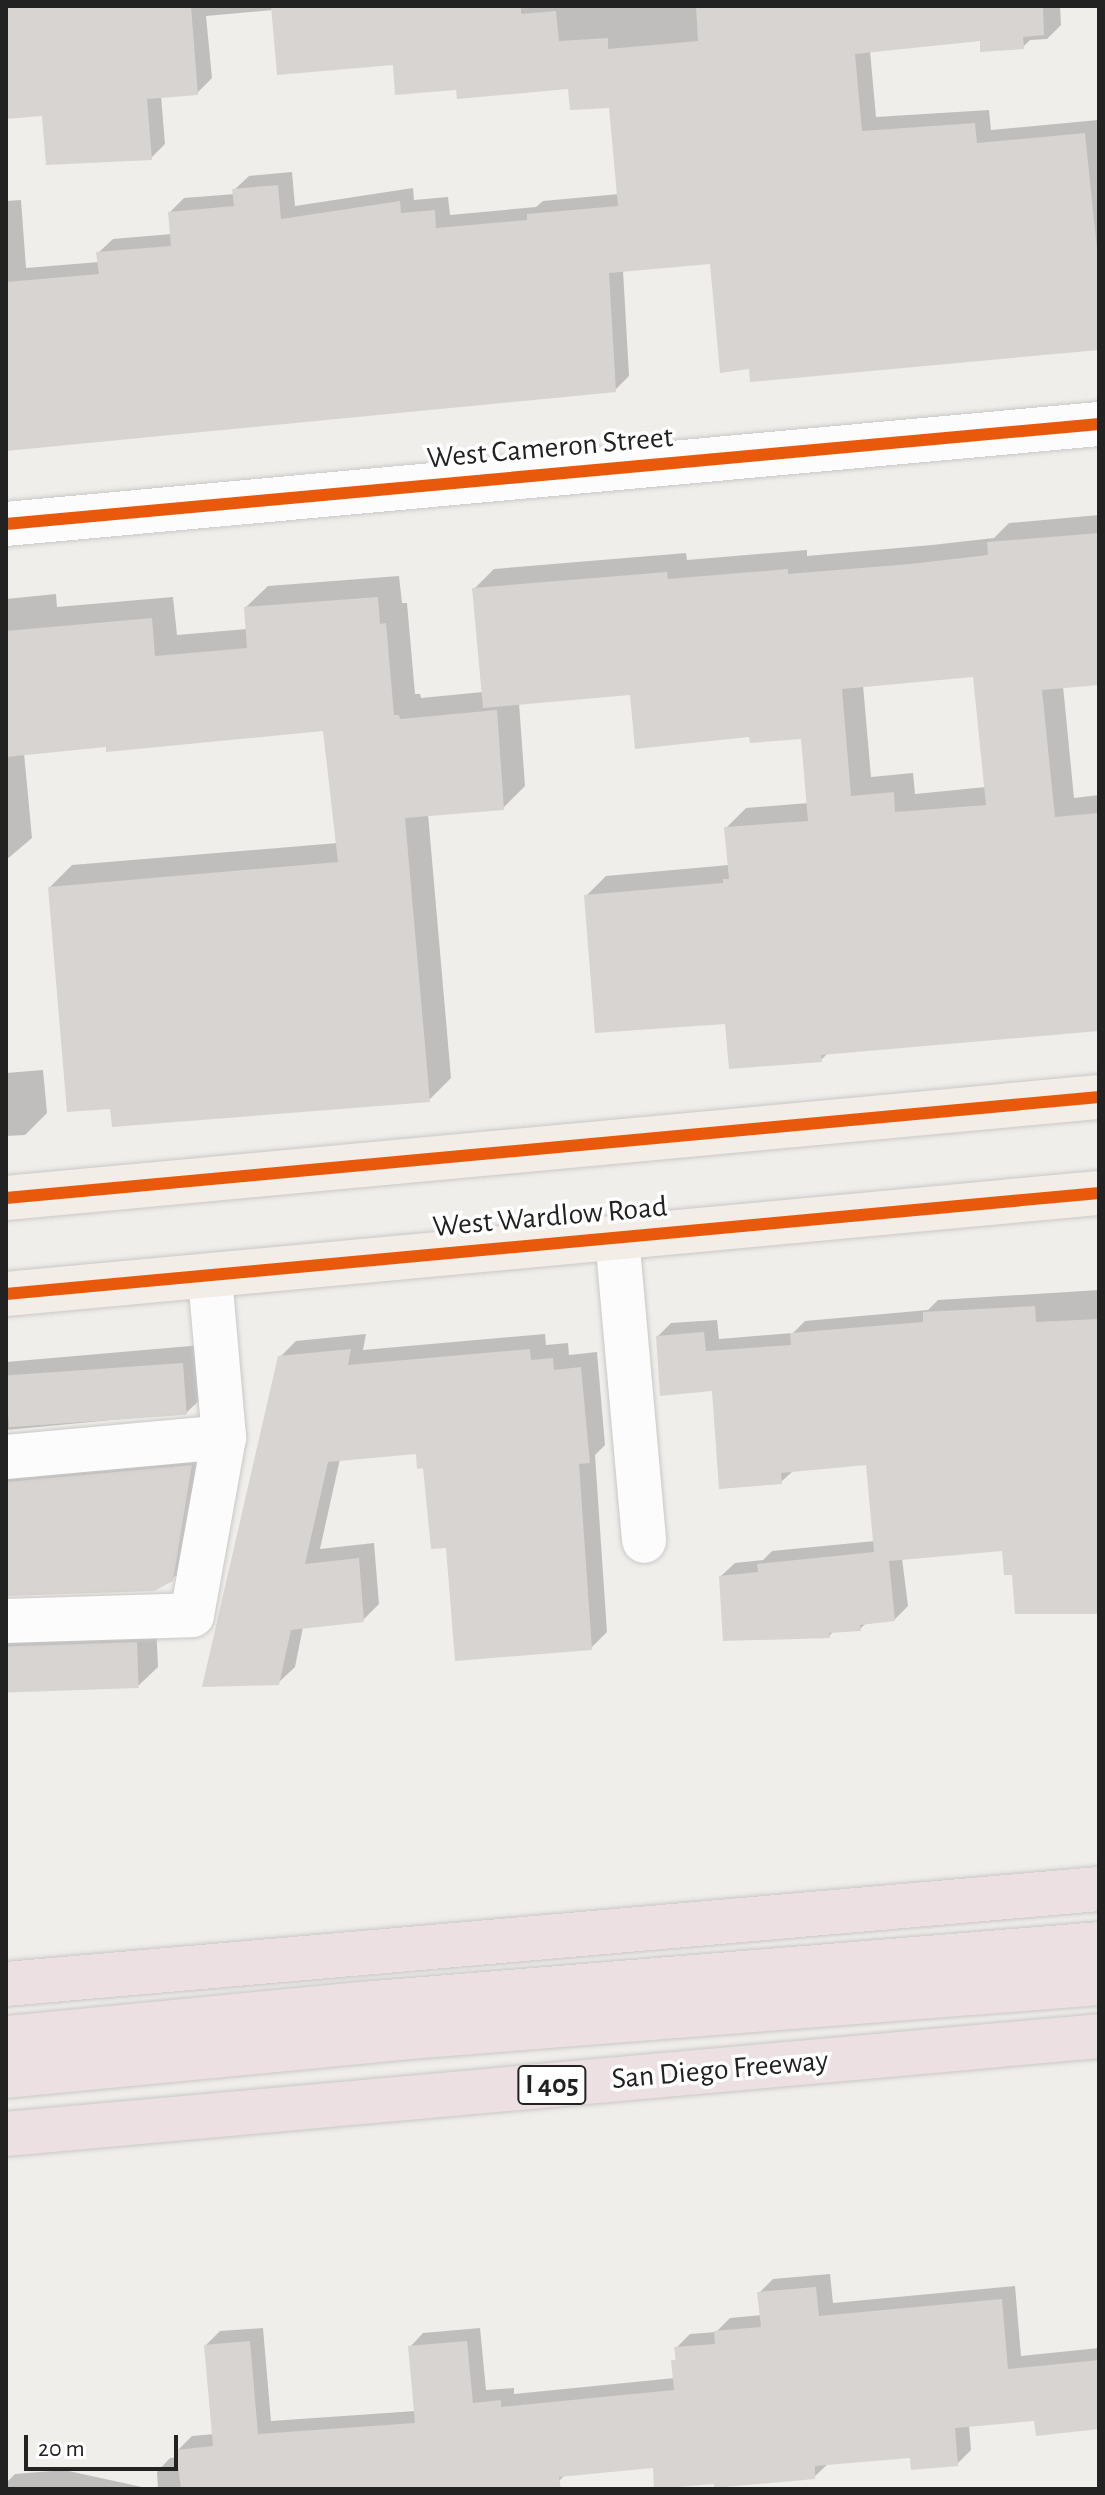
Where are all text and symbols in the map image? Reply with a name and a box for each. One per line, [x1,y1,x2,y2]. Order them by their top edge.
street label: West Cameron Street [425,419,675,477]
street label: West Wardlow Road [431,1189,669,1245]
street label: San Diego Freeway [610,2043,830,2097]
road number: I 405 [516,2061,588,2109]
scale bar [28,2419,182,2469]
text: 20 m [38,2437,85,2461]

